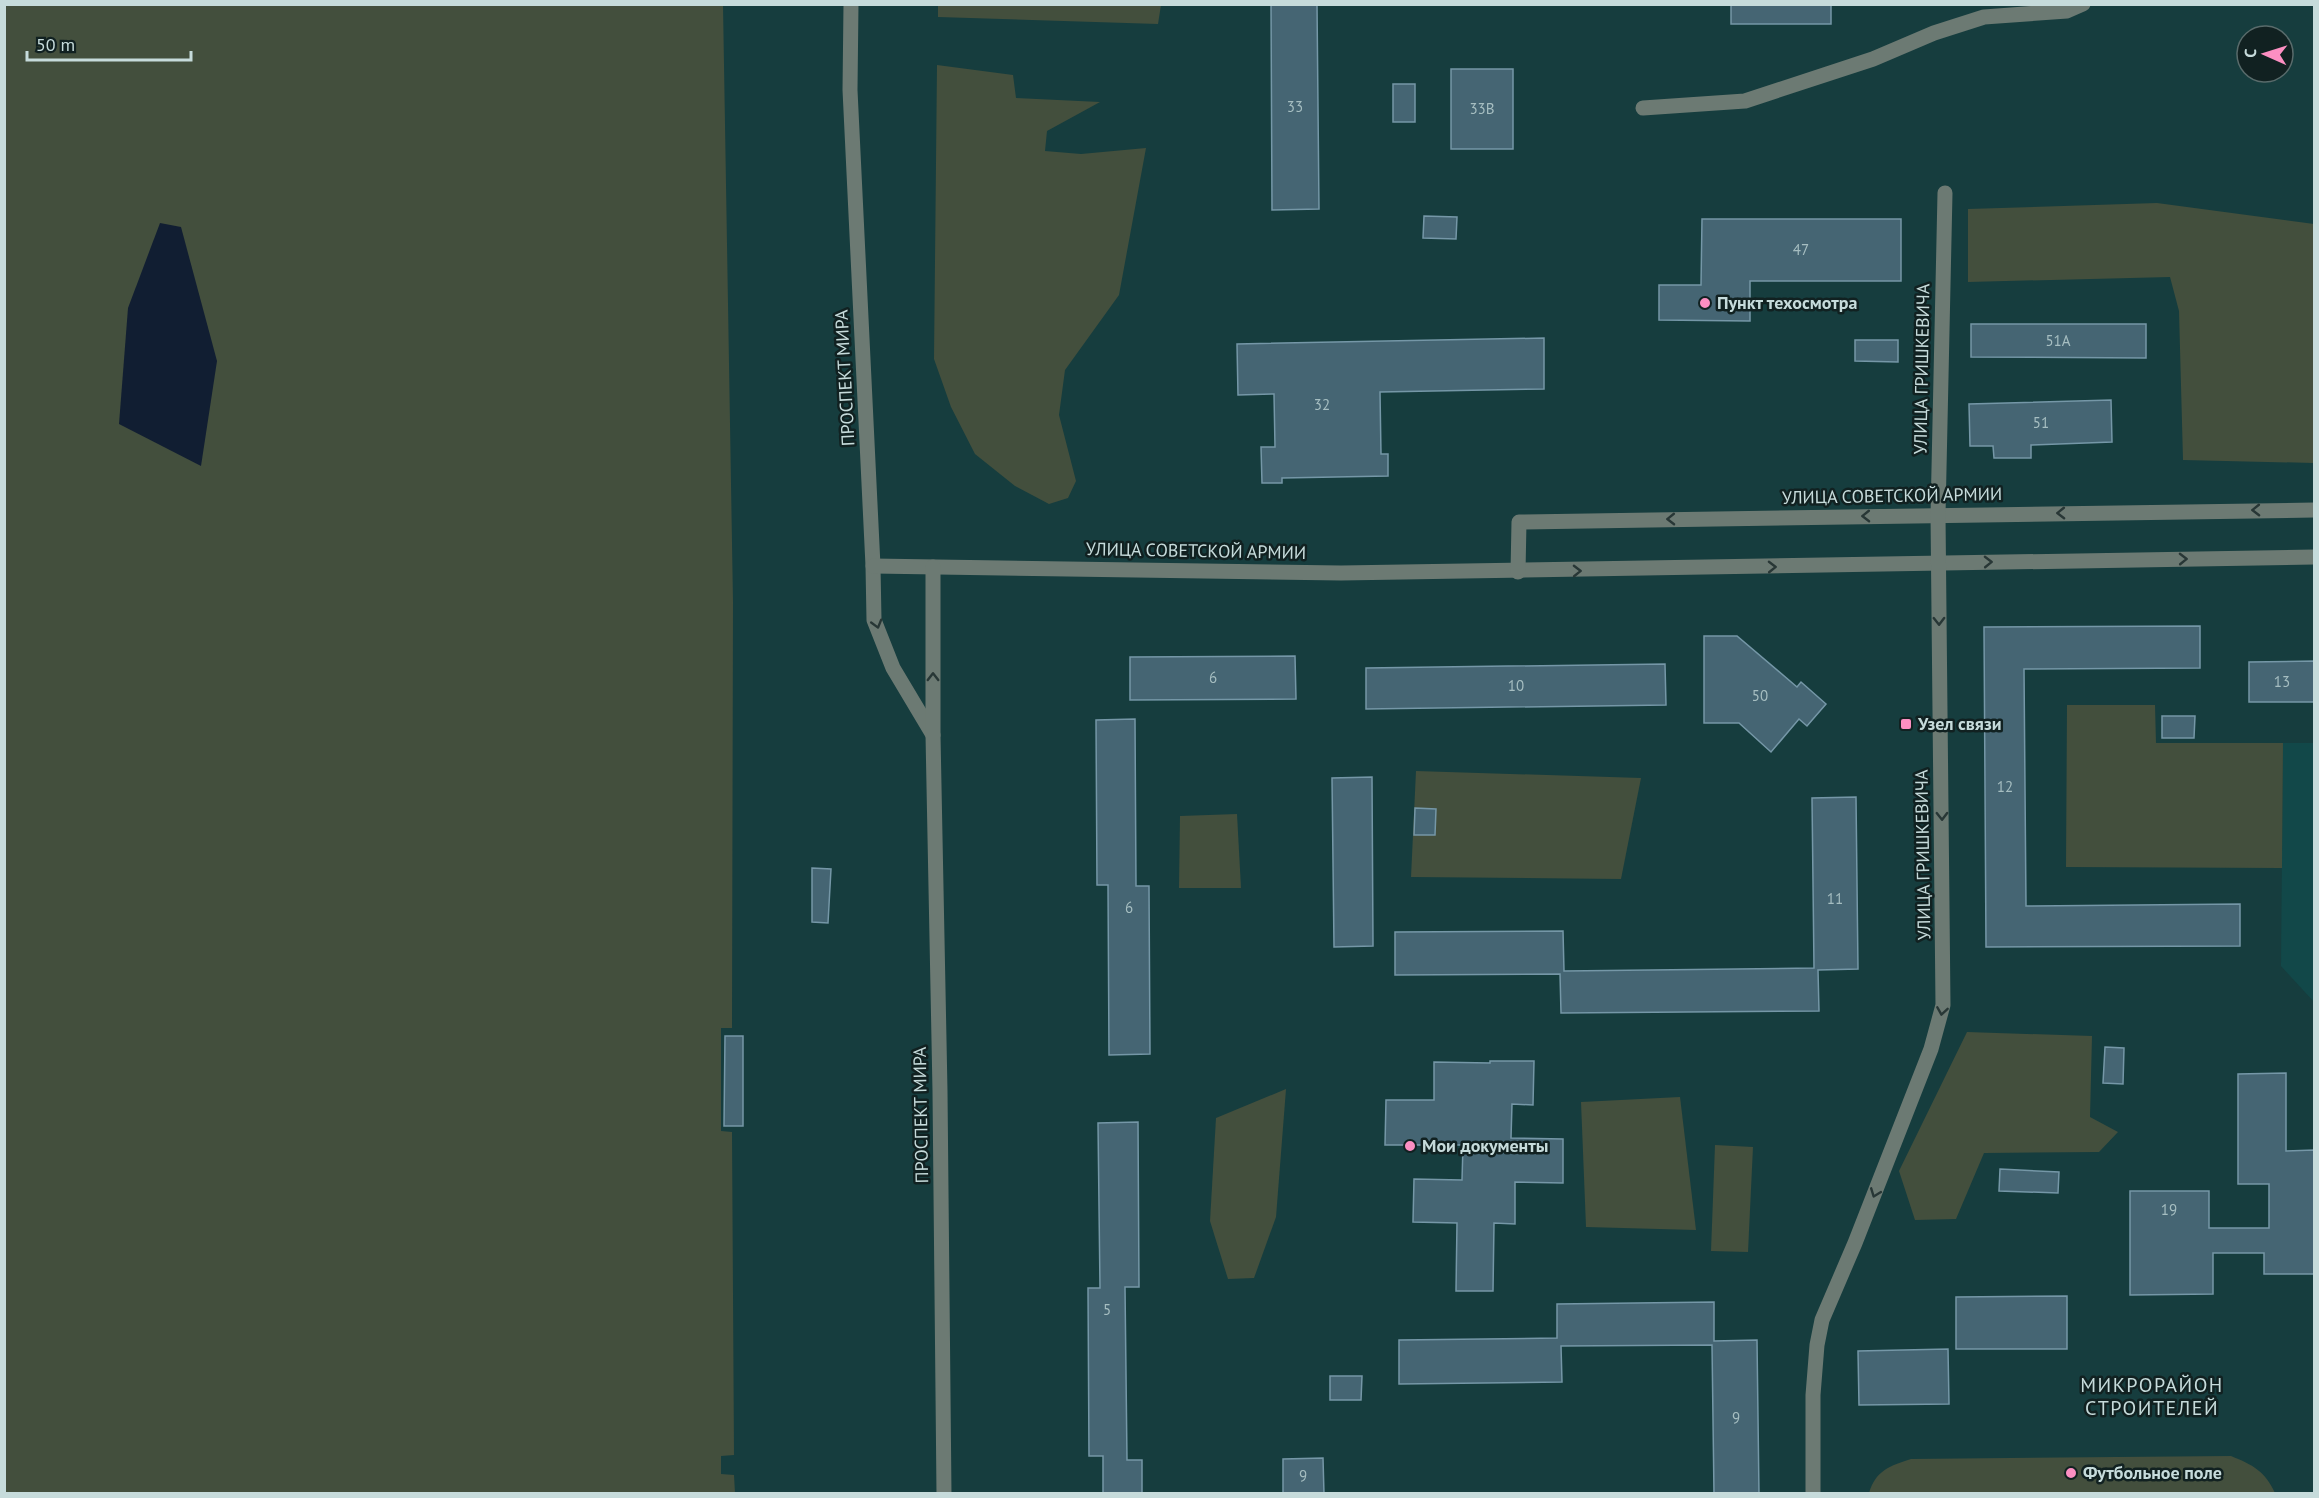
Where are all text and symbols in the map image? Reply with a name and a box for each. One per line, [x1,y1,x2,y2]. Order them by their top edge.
scale bar [27,24,190,62]
north arrow [2235,24,2295,84]
text: 50 m [36,33,75,56]
text: С [2240,48,2260,58]
house number: 33 [1287,97,1303,116]
house number: 33В [1469,99,1495,118]
house number: 47 [1793,240,1809,259]
street label: УЛИЦА ГРИШКЕВИЧА [1909,283,1934,455]
place label: Пункт техосмотра [1717,291,1858,314]
marker: Пункт техосмотра [1698,296,1712,310]
street label: ПРОСПЕКТ МИРА [829,309,860,447]
house number: 51А [2045,331,2071,350]
house number: 32 [1314,395,1330,414]
house number: 51 [2033,413,2049,432]
street label: УЛИЦА СОВЕТСКОЙ АРМИИ [1782,482,2002,509]
one-way arrow [2252,504,2261,517]
one-way arrow [2057,507,2066,519]
one-way arrow [1862,510,1871,522]
one-way arrow [1667,513,1676,526]
street label: УЛИЦА СОВЕТСКОЙ АРМИИ [1086,537,1306,564]
one-way arrow [2178,553,2187,565]
one-way arrow [1983,555,1992,568]
one-way arrow [1767,560,1776,573]
one-way arrow [1572,565,1581,577]
one-way arrow [1933,616,1946,625]
one-way arrow [870,618,882,629]
house number: 6 [1209,668,1217,687]
one-way arrow [927,672,939,681]
house number: 13 [2274,672,2290,691]
house number: 10 [1508,676,1524,695]
house number: 50 [1752,686,1768,705]
place label: Узел связи [1917,712,2002,735]
marker: Узел связи [1899,717,1913,731]
street label: УЛИЦА ГРИШКЕВИЧА [1910,769,1935,941]
house number: 12 [1997,777,2013,796]
one-way arrow [1936,811,1949,820]
house number: 11 [1827,889,1843,908]
house number: 6 [1125,898,1133,917]
one-way arrow [1936,1006,1948,1015]
street label: ПРОСПЕКТ МИРА [908,1046,933,1183]
place label: Мои документы [1422,1134,1548,1157]
marker: Мои документы [1403,1139,1417,1153]
one-way arrow [1869,1188,1882,1198]
house number: 19 [2161,1200,2177,1219]
house number: 5 [1103,1300,1111,1319]
district label: МИКРОРАЙОН СТРОИТЕЛЕЙ [2080,1372,2224,1421]
house number: 9 [1732,1408,1740,1427]
place label: Футбольное поле [2083,1461,2222,1484]
house number: 9 [1299,1466,1307,1485]
marker: Футбольное поле [2064,1466,2078,1480]

